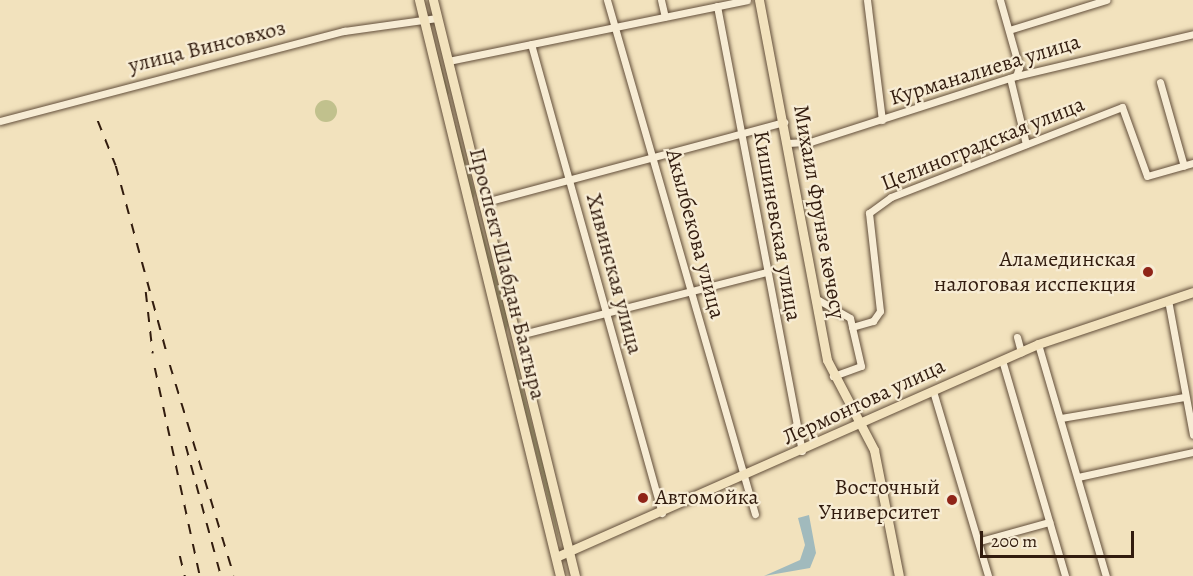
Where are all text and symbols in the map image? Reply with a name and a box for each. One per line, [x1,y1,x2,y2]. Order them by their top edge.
street label: улица Винсовхоз [126,15,288,79]
street label: Курманалиева улица [887,28,1083,112]
street label: Целиноградская улица [877,91,1089,197]
street label: Михаил Фрунзе көчөсү [787,103,851,321]
street label: Кишиневская улица [747,129,807,323]
street label: Проспект Шабдан Баатыра [463,146,551,402]
street label: Акылбекова улица [660,146,730,322]
street label: Хивинская улица [580,191,648,357]
place label: Аламединская налоговая исспекция [934,246,1136,298]
marker: Аламединская налоговая исспекция [1141,265,1155,279]
street label: Лермонтова улица [779,353,949,451]
place label: Восточный Университет [818,474,940,526]
place label: Автомойка [655,485,759,511]
marker: Автомойка [636,491,650,505]
marker: Восточный Университет [945,493,959,507]
scale bar [983,519,1138,557]
text: 200 m [991,529,1037,553]

